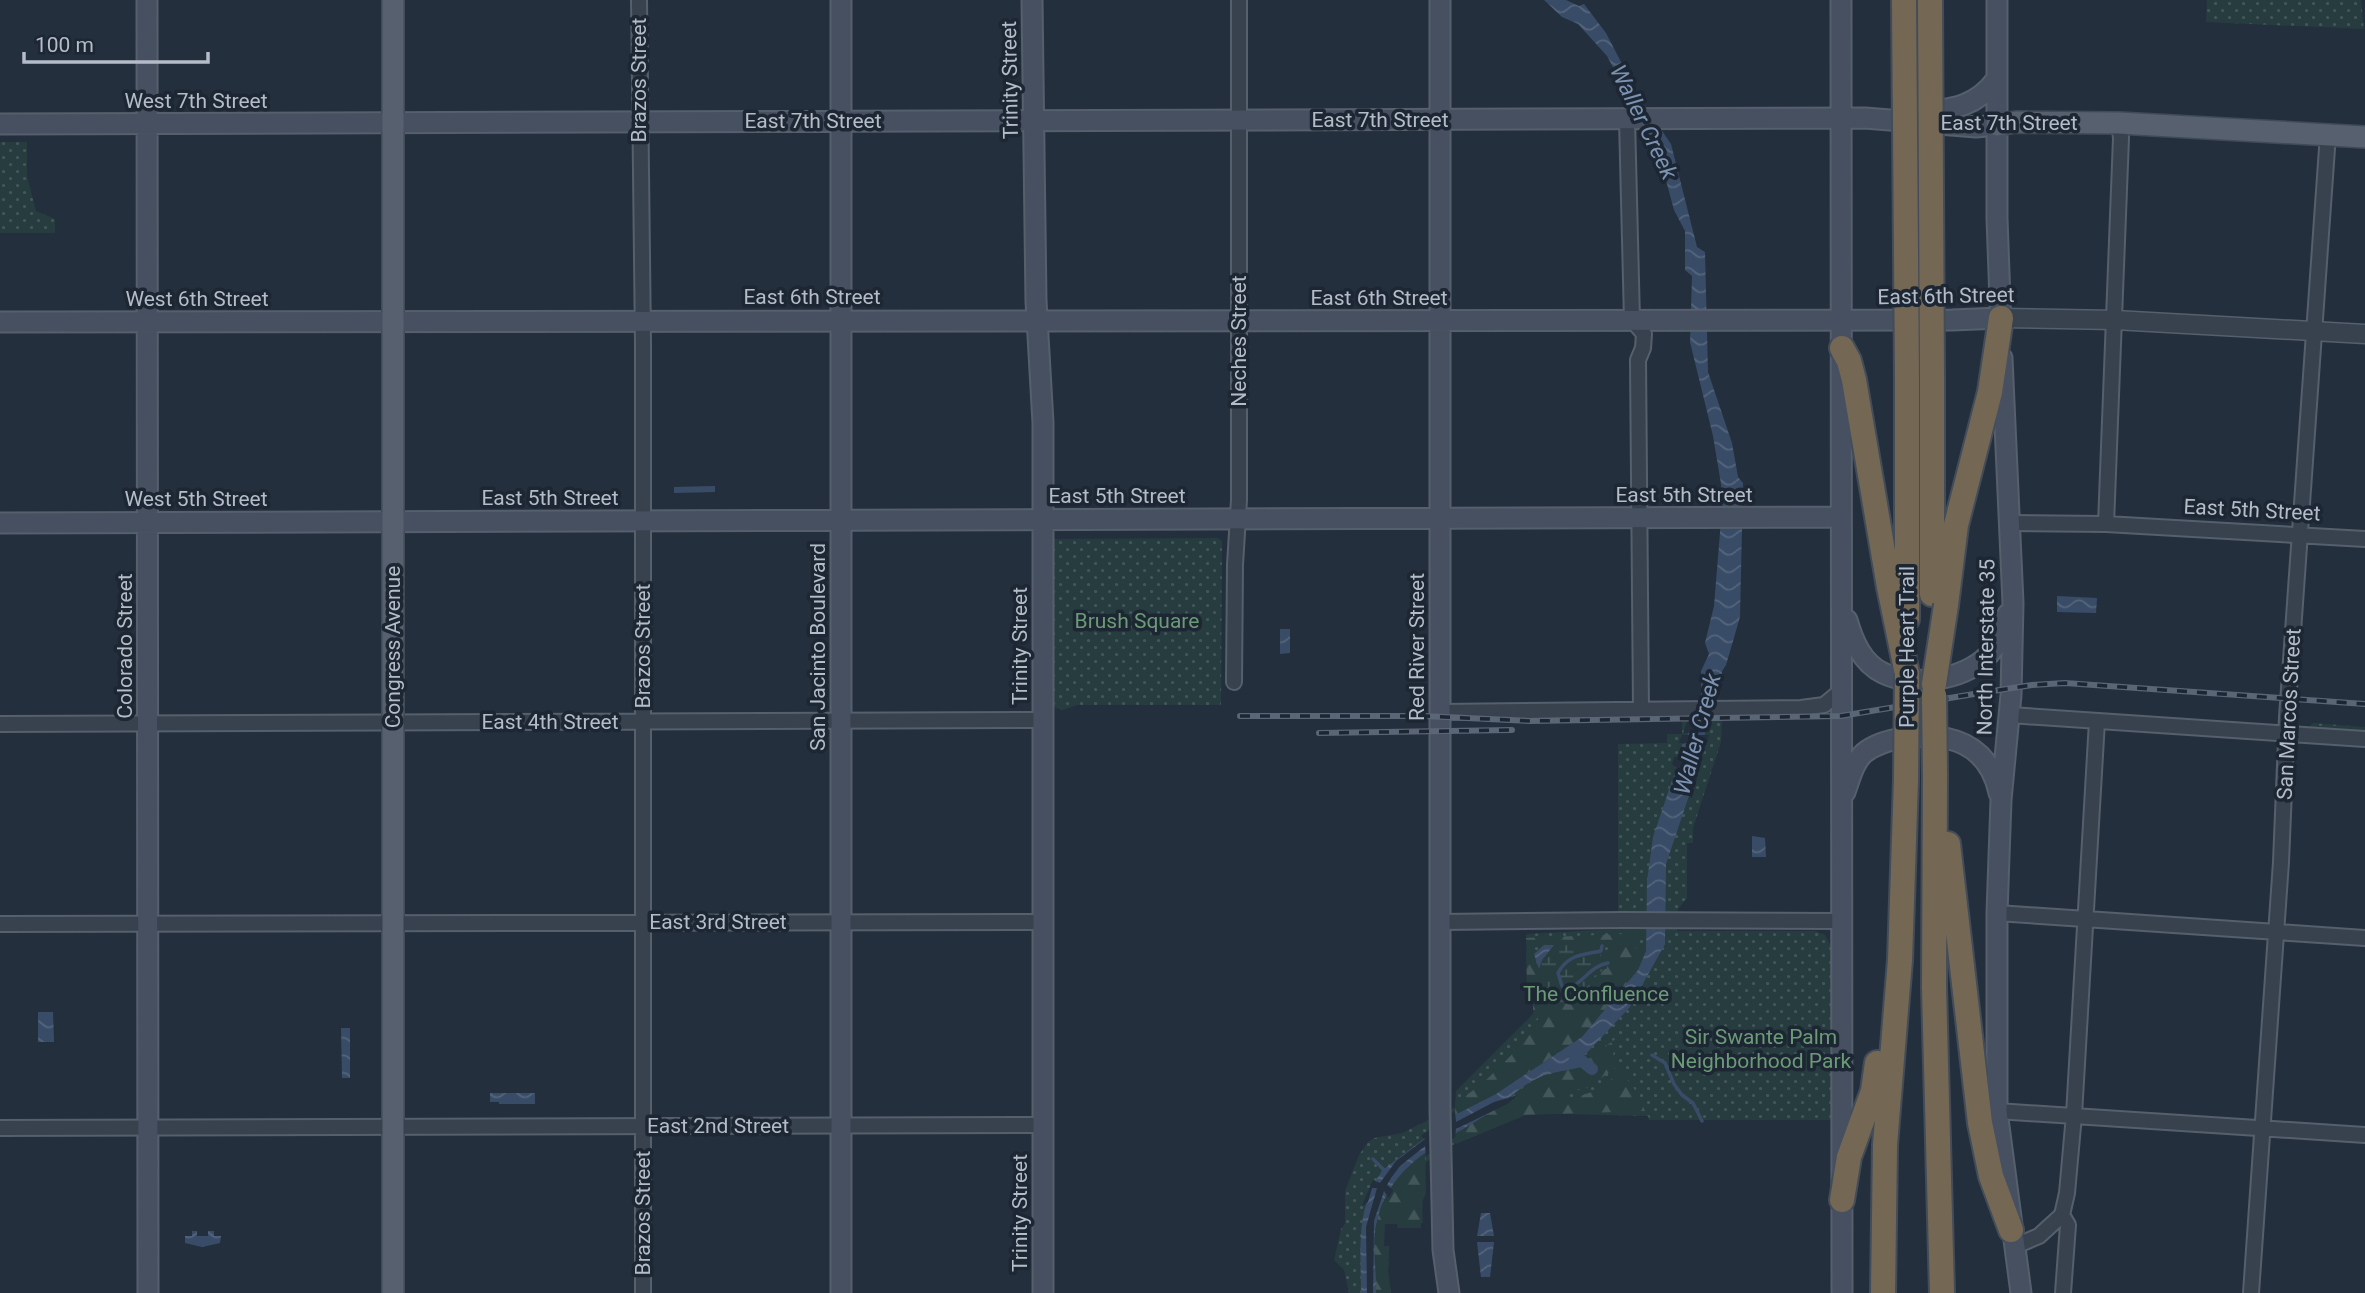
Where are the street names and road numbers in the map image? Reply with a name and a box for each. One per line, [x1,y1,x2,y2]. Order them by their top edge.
street label: Brazos Street [627,17,651,142]
street label: Trinity Street [997,21,1023,139]
street label: West 7th Street [124,89,268,113]
street label: East 7th Street [1311,108,1449,132]
street label: East 7th Street [744,109,882,133]
street label: East 7th Street [1940,111,2078,135]
street label: Neches Street [1227,275,1251,407]
street label: East 6th Street [1877,283,2015,309]
street label: East 6th Street [743,285,881,309]
street label: East 6th Street [1310,286,1448,310]
street label: West 6th Street [125,287,269,311]
street label: East 5th Street [1615,483,1753,507]
street label: East 5th Street [1048,484,1186,508]
street label: East 5th Street [481,486,619,510]
street label: West 5th Street [124,487,268,511]
street label: East 5th Street [2183,494,2321,526]
street label: San Jacinto Boulevard [806,543,830,751]
street label: North Interstate 35 [1972,558,2000,736]
street label: Congress Avenue [381,566,405,728]
street label: Purple Heart Trail [1895,566,1919,728]
street label: Colorado Street [113,573,137,719]
street label: Red River Street [1405,573,1429,721]
street label: Brazos Street [631,583,655,708]
street label: Trinity Street [1008,587,1032,705]
street label: San Marcos Street [2273,627,2305,800]
street label: East 4th Street [481,710,619,734]
street label: East 3rd Street [649,910,787,934]
street label: East 2nd Street [647,1114,789,1138]
street label: Brazos Street [631,1150,655,1275]
street label: Trinity Street [1008,1154,1032,1272]

